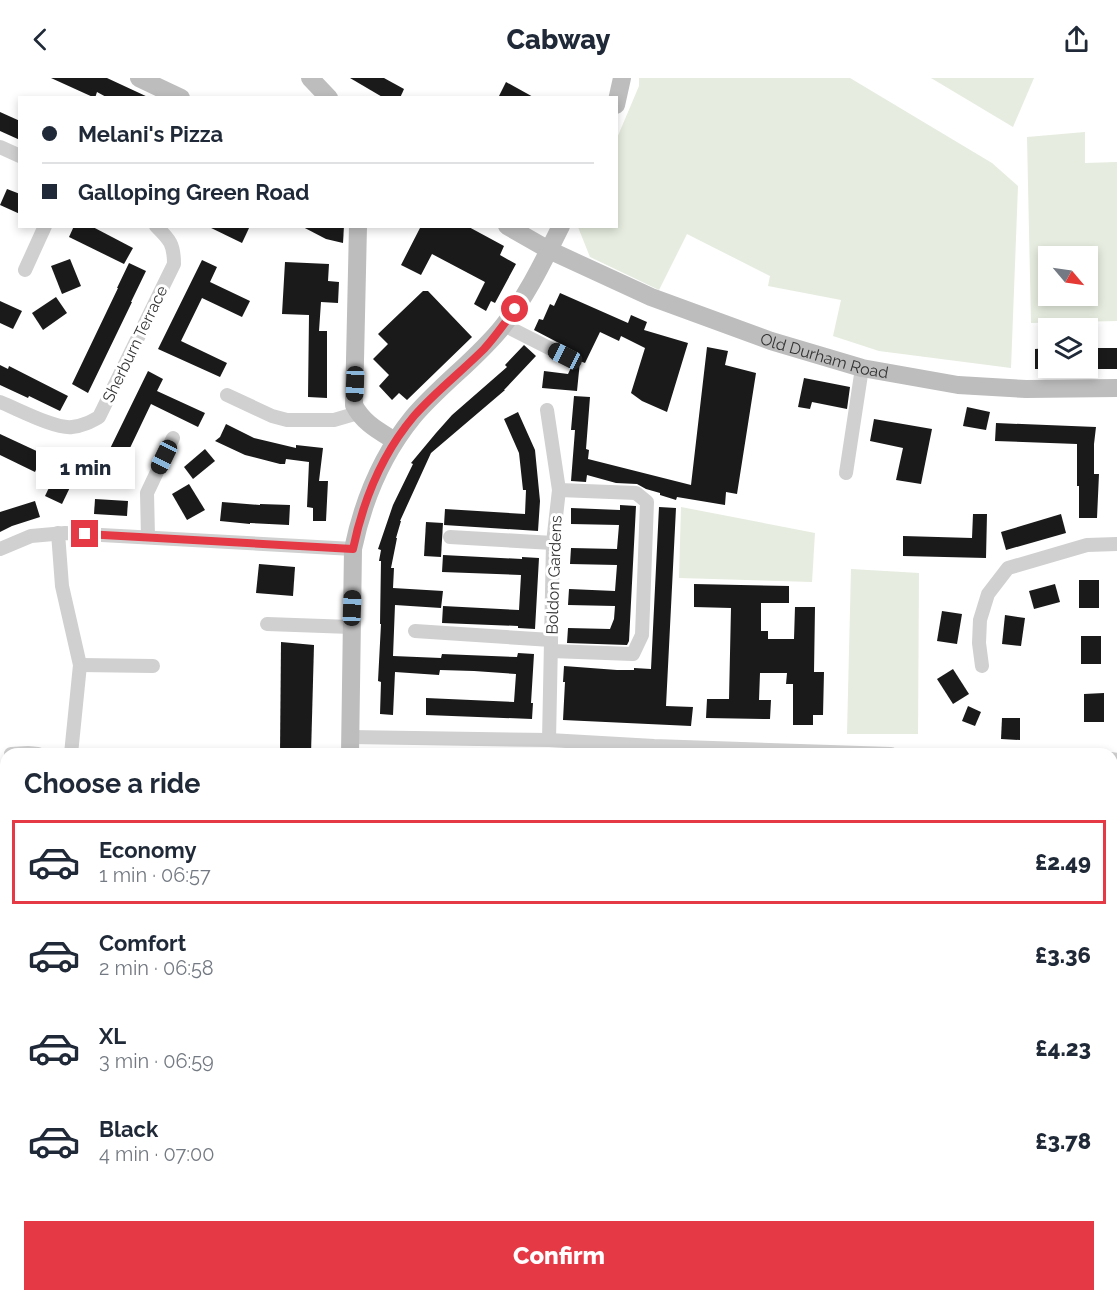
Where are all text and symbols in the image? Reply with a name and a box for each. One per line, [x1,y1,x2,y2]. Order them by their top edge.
icon: back [24,23,57,56]
icon: share [1060,23,1093,56]
text: Cabway [507,24,610,55]
text: Melani's Pizza [78,121,223,147]
text: Galloping Green Road [78,179,310,205]
north arrow [1038,246,1098,306]
map controls [1038,246,1098,378]
street label: Sherburn Terrace [99,283,171,405]
route start [501,295,528,322]
button: layers [1038,318,1098,378]
street label: Old Durham Road [758,328,890,382]
car [545,340,585,372]
car [345,366,365,402]
car [148,437,180,477]
callout: 1 min [36,447,134,489]
text: 1 min [60,456,111,480]
street label: Boldon Gardens [542,515,566,635]
route end [71,520,98,547]
car [342,590,362,626]
text: Choose a ride [24,768,200,799]
icon: car [27,835,81,889]
text: Economy [99,837,197,863]
text: £2.49 [1035,849,1091,875]
text: 1 min · 06:57 [99,863,211,887]
icon: car [27,928,81,982]
text: Comfort [99,930,186,956]
text: £3.36 [1035,942,1091,968]
text: 2 min · 06:58 [99,956,214,980]
icon: car [27,1021,81,1075]
text: XL [99,1023,126,1049]
text: £4.23 [1035,1035,1091,1061]
text: 3 min · 06:59 [99,1049,214,1073]
icon: car [27,1114,81,1168]
text: Black [99,1116,158,1142]
text: £3.78 [1035,1128,1091,1154]
text: 4 min · 07:00 [99,1142,214,1166]
button: Confirm [24,1221,1094,1290]

